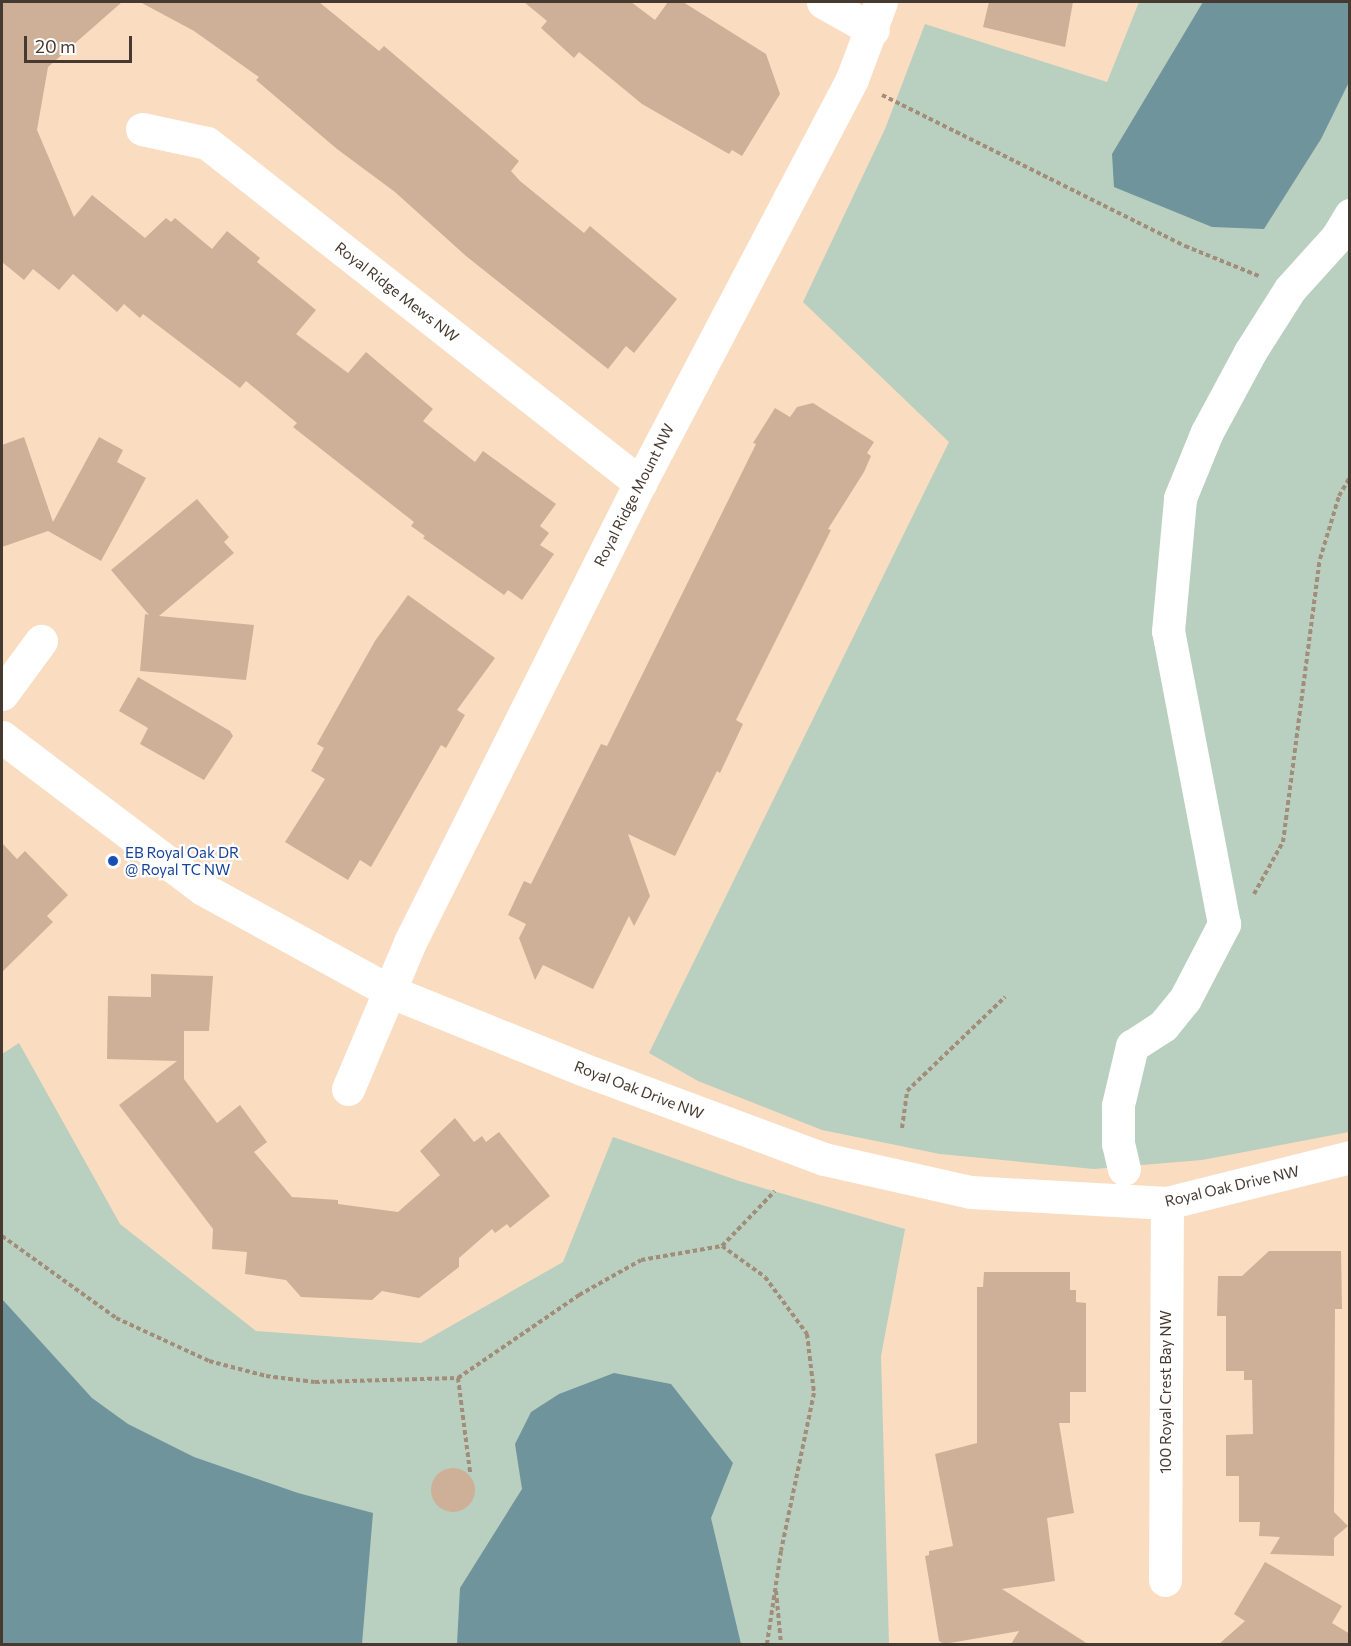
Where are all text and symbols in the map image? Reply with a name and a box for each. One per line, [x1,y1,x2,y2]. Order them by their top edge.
scale bar [27,24,135,62]
text: 20 m [35,35,76,57]
street label: Royal Ridge Mews NW [332,238,462,346]
street label: Royal Ridge Mount NW [590,421,678,569]
place label: EB Royal Oak DR @ Royal TC NW [125,843,239,878]
marker: EB Royal Oak DR @ Royal TC NW [106,854,120,868]
street label: Royal Oak Drive NW [572,1057,706,1123]
street label: Royal Oak Drive NW [1163,1162,1301,1210]
street label: 100 Royal Crest Bay NW [1157,1310,1175,1474]

